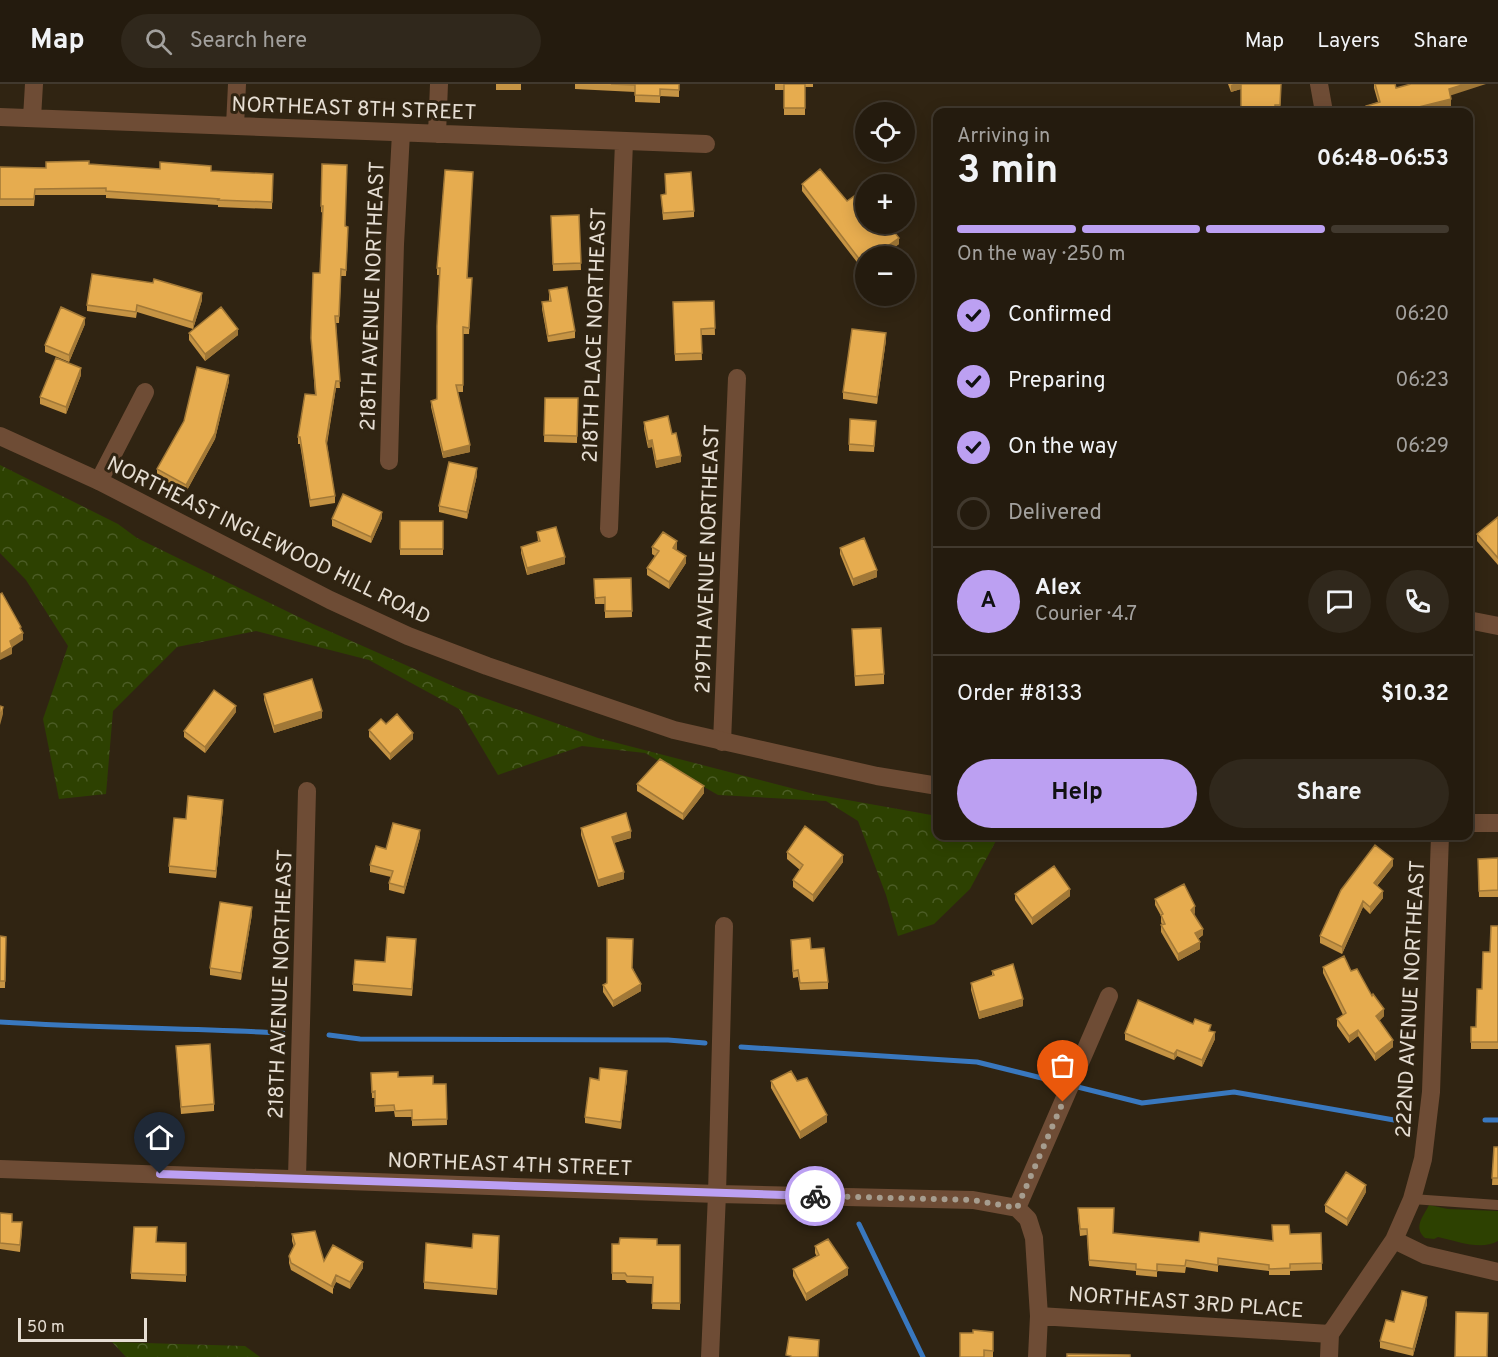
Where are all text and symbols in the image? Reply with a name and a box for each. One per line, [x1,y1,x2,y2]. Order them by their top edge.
search box [121,14,541,68]
text: Map [30,23,85,59]
icon: search [142,25,175,58]
text: Search here [190,28,307,55]
text: Map [1245,28,1284,55]
text: Layers [1317,28,1380,55]
text: Share [1413,28,1468,55]
street label: NORTHEAST 8TH STREET [231,92,477,127]
map controls [855,102,915,306]
button: locate [855,102,915,162]
text: Arriving in [957,124,1050,150]
text: 06:48–06:53 [1317,146,1449,173]
text: 3 min [957,148,1058,197]
street label: 218TH AVENUE NORTHEAST [355,161,392,431]
button: + [855,174,915,234]
street label: 218TH PLACE NORTHEAST [578,207,613,463]
text: On the way · 250 m [957,242,1125,268]
button: − [855,246,915,306]
icon: check [957,299,990,332]
text: Confirmed [1008,302,1112,329]
text: 06:20 [1395,302,1449,328]
icon: check [957,365,990,398]
text: Preparing [1008,368,1106,395]
text: 06:23 [1395,368,1449,394]
street label: 219TH AVENUE NORTHEAST [690,424,727,694]
icon: check [957,431,990,464]
text: On the way [1008,434,1118,461]
text: 06:29 [1396,434,1449,460]
street label: NORTHEAST INGLEWOOD HILL ROAD [102,451,435,632]
text: Delivered [1008,500,1102,527]
button: chat [1308,570,1371,633]
button: phone [1386,570,1449,633]
text: Alex [1035,575,1082,602]
text: A [981,588,996,615]
text: Courier · 4.7 [1035,602,1137,628]
text: Order #8133 [957,681,1082,708]
text: $10.32 [1381,681,1449,708]
button: Help [957,759,1197,828]
button: Share [1209,759,1449,828]
street label: 218TH AVENUE NORTHEAST [263,849,300,1119]
street label: 222ND AVENUE NORTHEAST [1391,860,1432,1139]
pin [1037,1040,1088,1102]
icon: bag [1046,1049,1079,1082]
pin [134,1112,185,1174]
icon: home [143,1121,176,1154]
street label: NORTHEAST 4TH STREET [387,1148,633,1183]
courier [785,1166,845,1226]
icon: bike [799,1180,832,1213]
street label: NORTHEAST 3RD PLACE [1067,1282,1304,1325]
scale bar [18,1315,147,1342]
text: 50 m [27,1318,65,1338]

